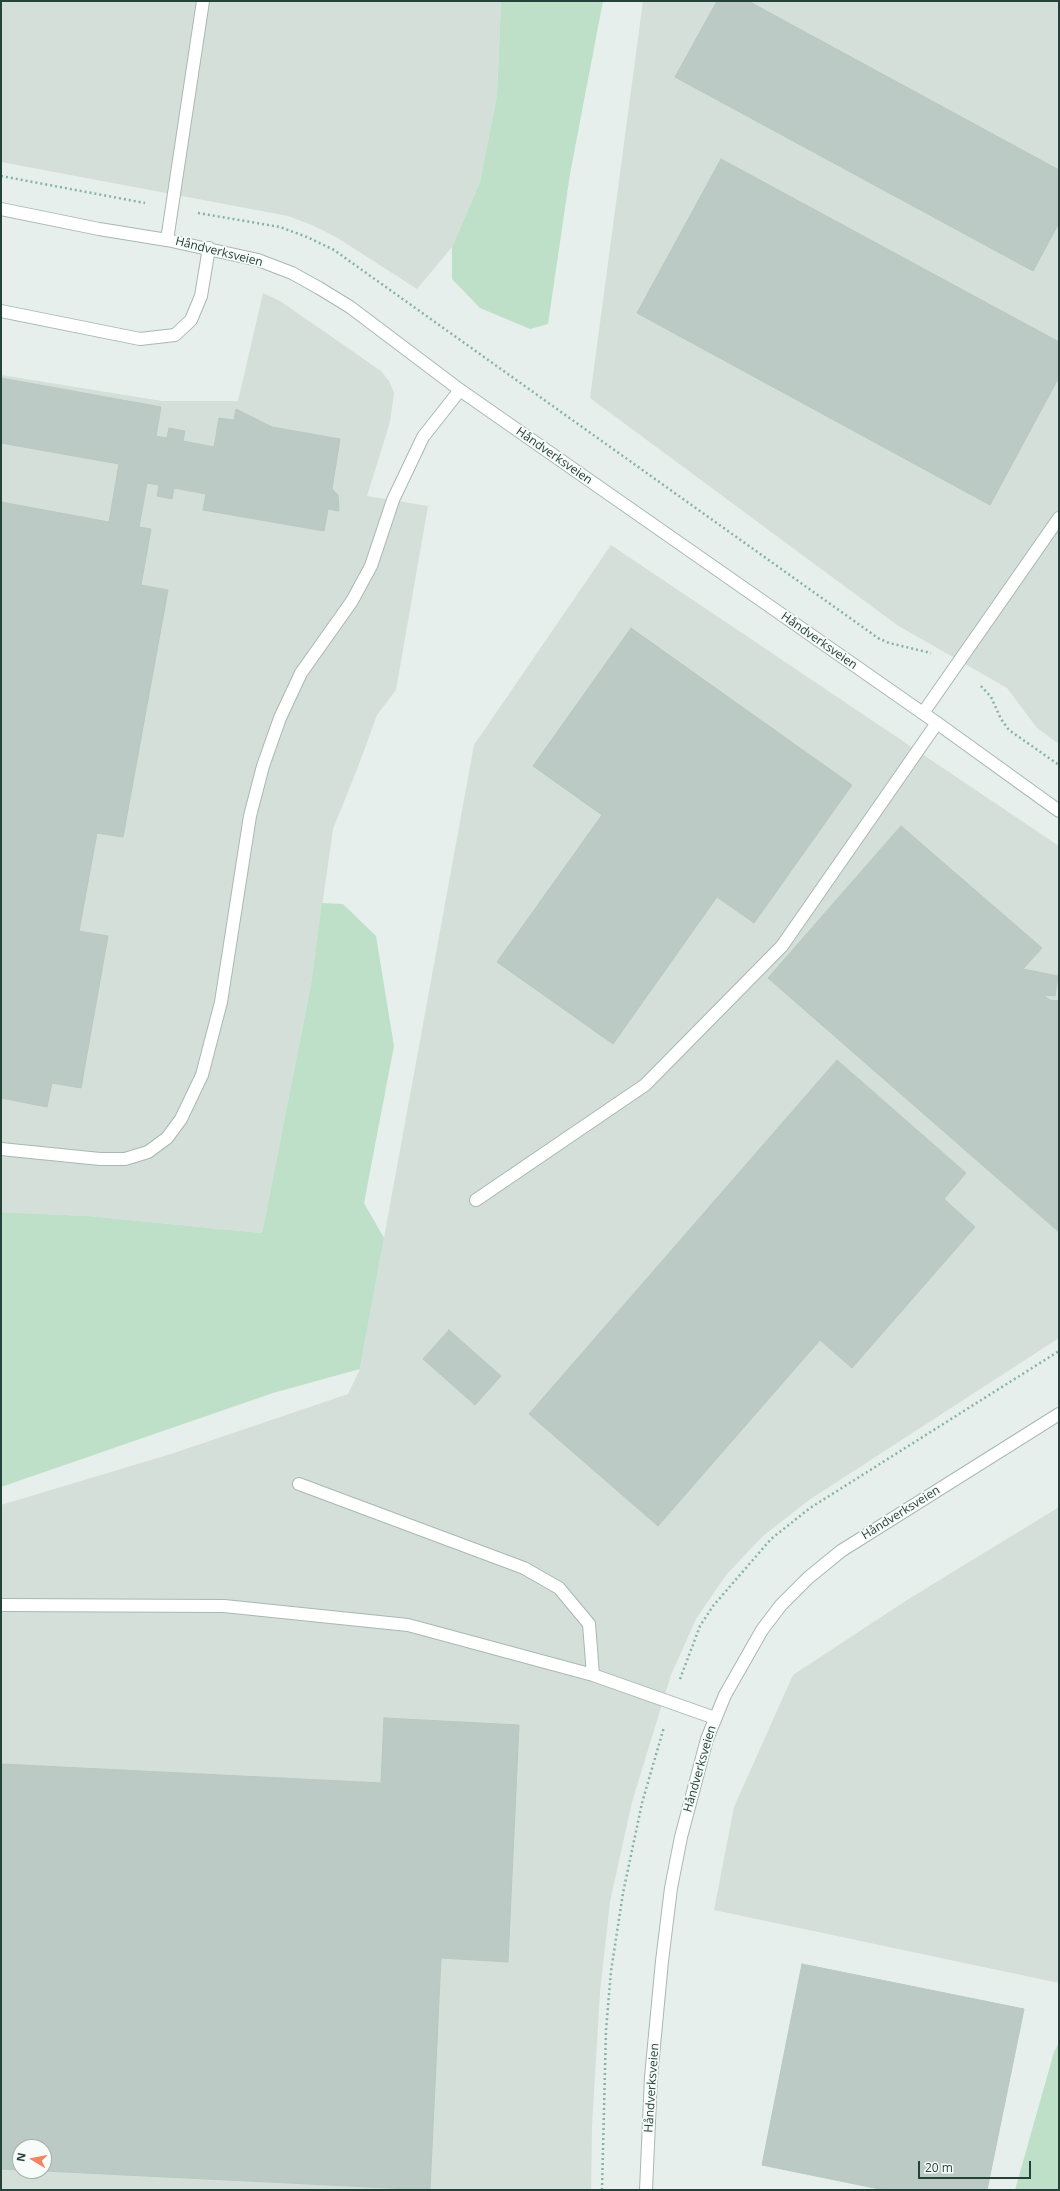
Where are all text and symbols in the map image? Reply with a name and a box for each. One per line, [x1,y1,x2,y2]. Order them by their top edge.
street label: Håndverksveien [174,234,264,270]
street label: Håndverksveien [513,424,595,488]
street label: Håndverksveien [778,609,860,673]
street label: Håndverksveien [859,1483,943,1543]
street label: Håndverksveien [681,1724,719,1814]
street label: Håndverksveien [642,2043,662,2133]
north arrow [12,2139,52,2179]
text: N [13,2151,29,2163]
scale bar [920,2153,1033,2179]
text: 20 m [925,2159,953,2176]

